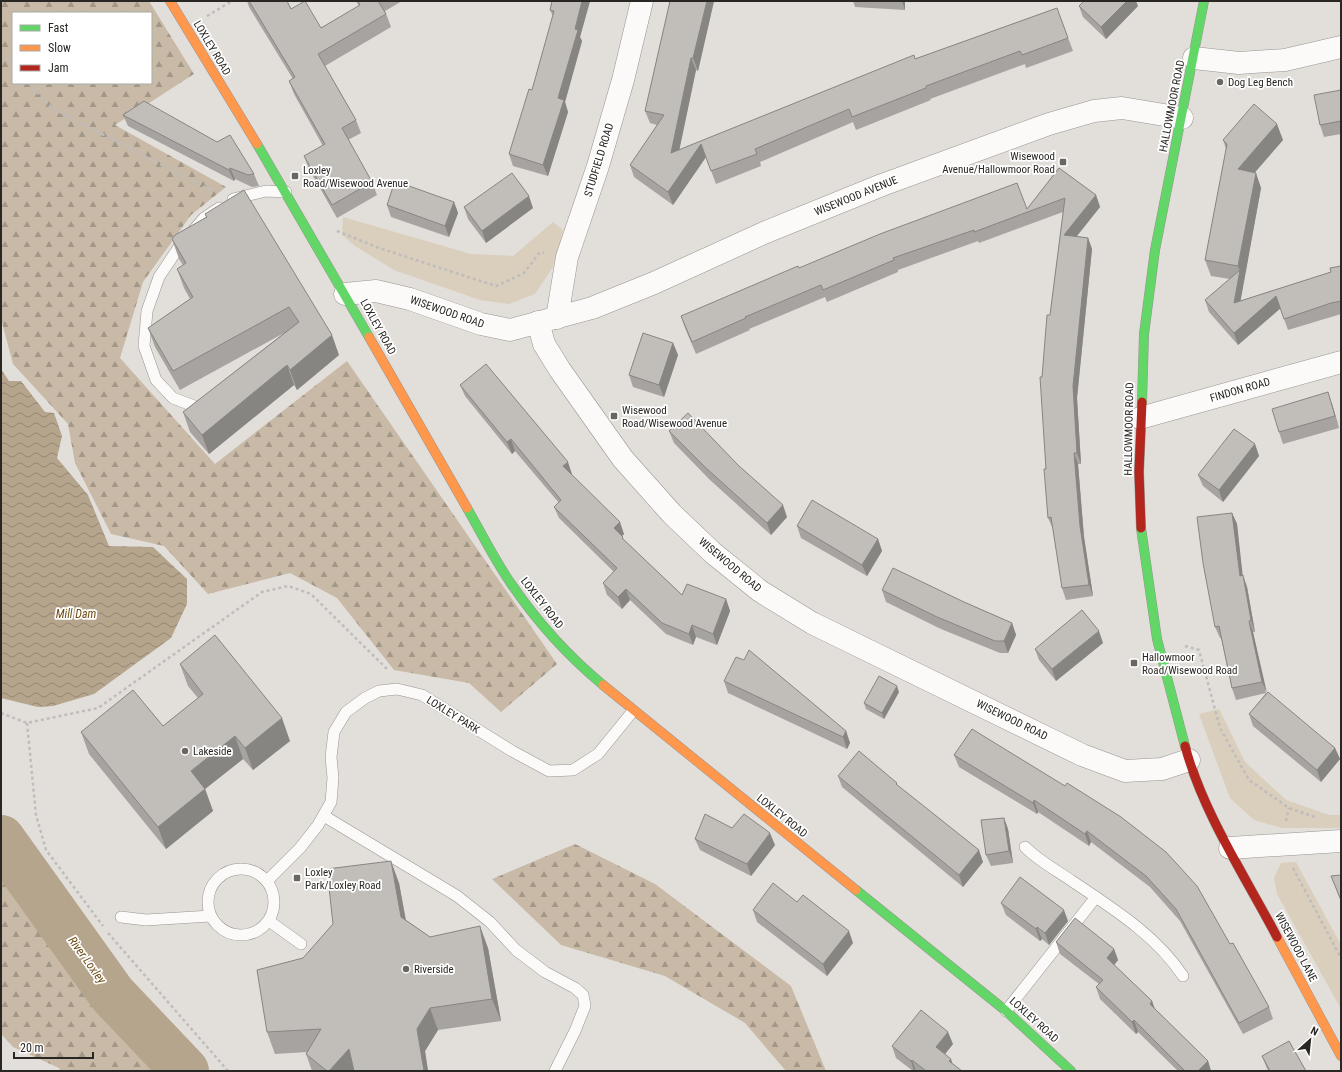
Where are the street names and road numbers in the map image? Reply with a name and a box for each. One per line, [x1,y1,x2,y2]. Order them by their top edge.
street label: LOXLEY ROAD [191,18,233,78]
street label: HALLOWMOOR ROAD [1157,59,1187,153]
street label: STUDFIELD ROAD [582,122,616,198]
street label: WISEWOOD AVENUE [812,173,900,219]
street label: WISEWOOD ROAD [408,293,486,331]
street label: LOXLEY ROAD [357,297,399,357]
street label: FINDON ROAD [1208,375,1272,405]
street label: HALLOWMOOR ROAD [1122,382,1136,476]
street label: WISEWOOD ROAD [696,535,764,595]
street label: LOXLEY ROAD [518,575,566,631]
street label: LOXLEY PARK [424,694,482,736]
street label: WISEWOOD ROAD [974,697,1050,743]
street label: LOXLEY ROAD [754,792,810,840]
street label: WISEWOOD LANE [1272,910,1320,984]
street label: LOXLEY ROAD [1007,995,1061,1045]

